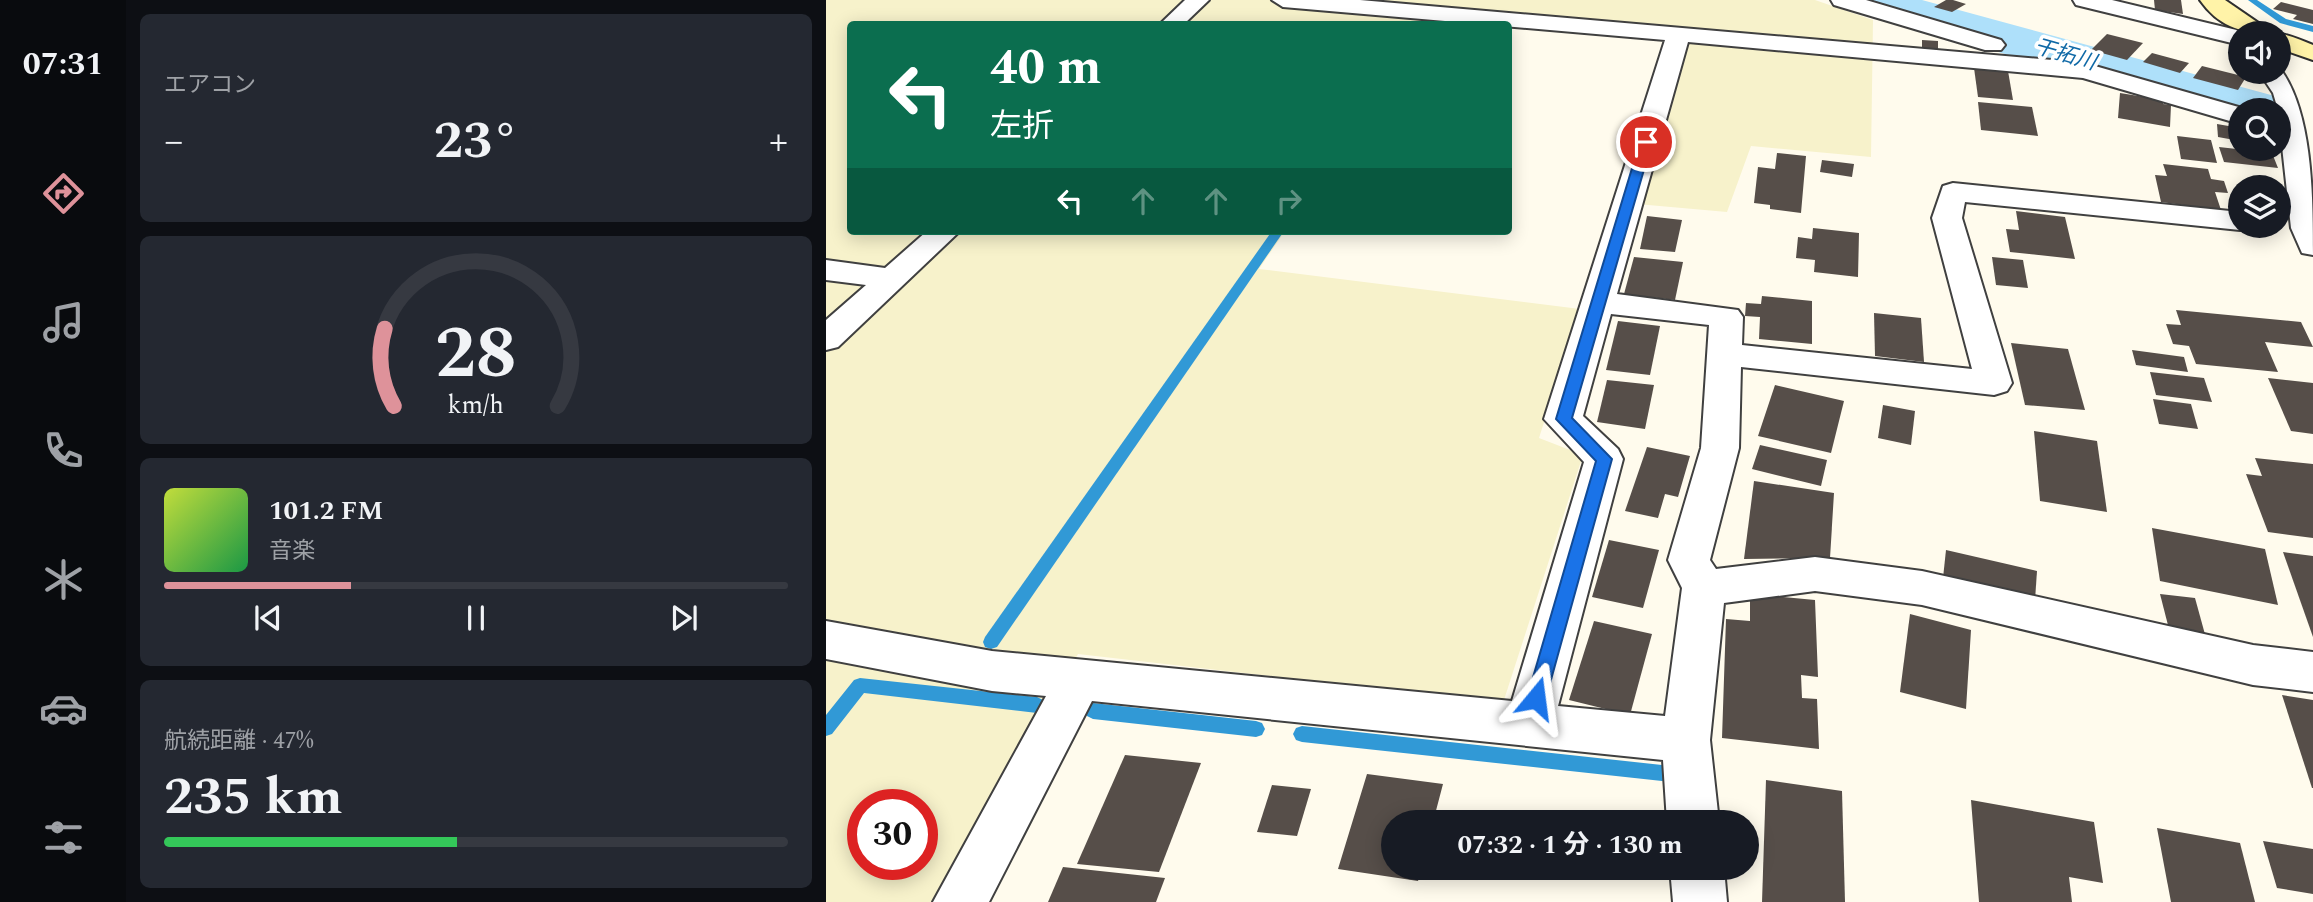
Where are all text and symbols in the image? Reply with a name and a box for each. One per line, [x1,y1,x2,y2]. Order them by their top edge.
map controls [2228,21,2291,238]
button: sound [2228,21,2291,84]
text: 40 m [990,31,1101,106]
water label: 干拓川 [2030,31,2102,80]
text: 07:31 [23,40,103,89]
icon: left [875,49,966,140]
text: エアコン [164,68,256,103]
button: search [2228,98,2291,161]
text: 23° [434,102,518,181]
text: 左折 [990,102,1054,151]
pin [1616,112,1676,172]
text: − [164,113,183,171]
text: + [769,113,788,171]
icon: arrive [1627,123,1665,161]
icon: directions [39,169,88,218]
button: layers [2228,175,2291,238]
icon: left [1051,182,1089,220]
icon: ahead [1124,182,1162,220]
icon: ahead [1197,182,1235,220]
icon: right [1270,182,1308,220]
icon: music [39,298,88,347]
text: 28 [435,299,517,410]
text: km/h [448,387,504,425]
icon: phone [39,426,88,475]
text: 101.2 FM [269,491,383,531]
text: 音楽 [269,534,315,569]
icon: climate [39,555,88,604]
icon: previous [249,599,287,637]
icon: pause [457,599,495,637]
icon: next [665,599,703,637]
position arrow [1499,661,1573,735]
icon: car [39,684,88,733]
text: 航続距離 · 47% [164,724,314,759]
text: 235 km [164,758,343,837]
speed limit sign: 30 [847,789,938,880]
icon: filters [39,813,88,862]
text: 07:32 · 1 分 · 130 m [1457,825,1683,865]

